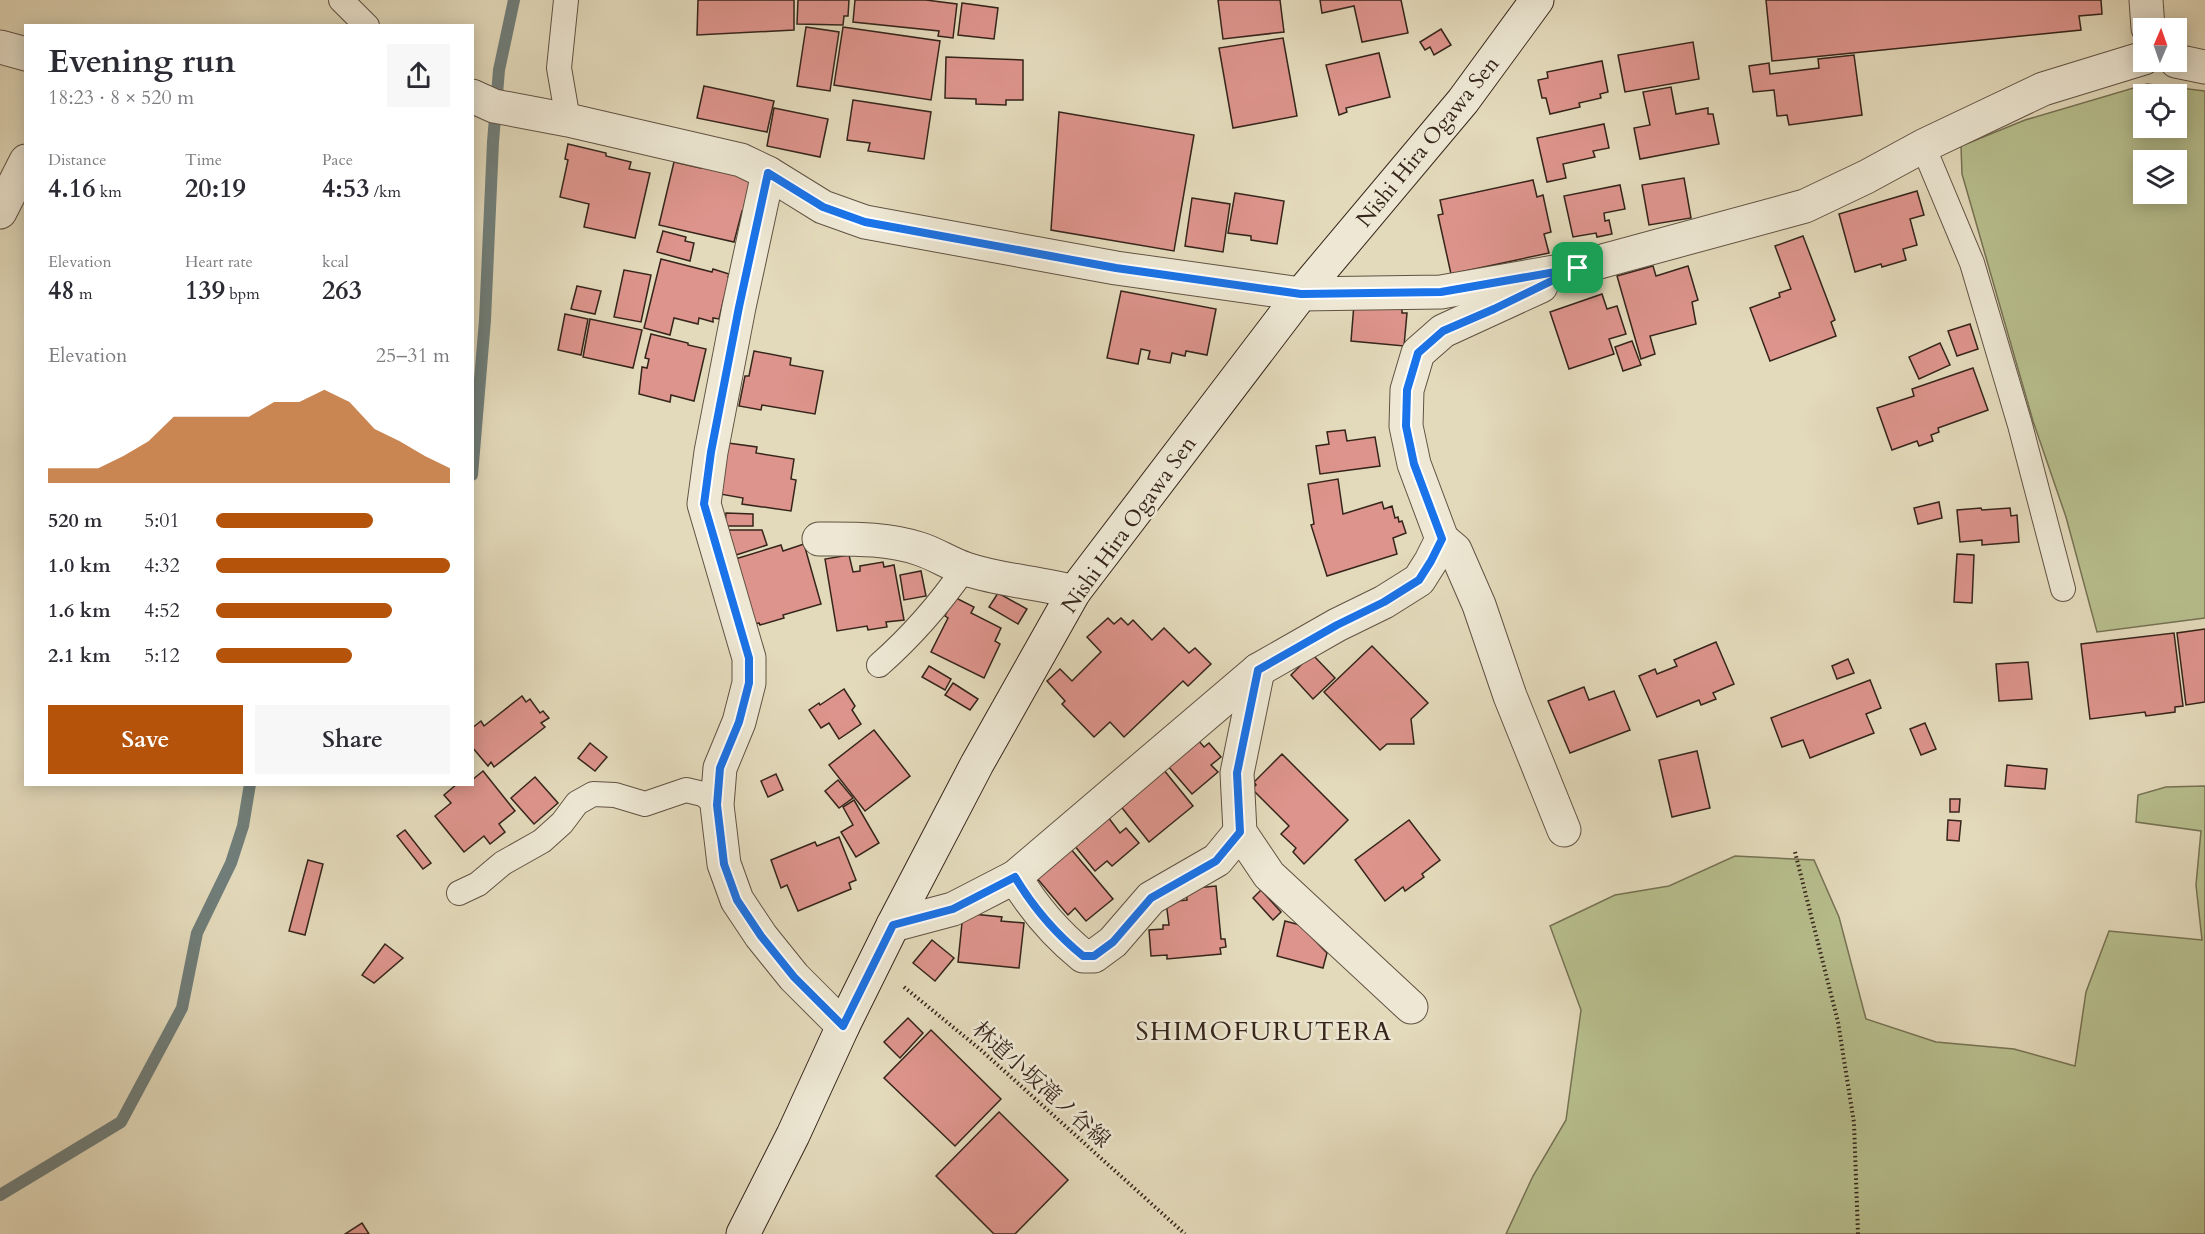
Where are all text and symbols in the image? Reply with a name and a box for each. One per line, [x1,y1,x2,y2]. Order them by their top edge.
north arrow [2133,18,2187,72]
map controls [2133,18,2187,204]
text: Evening run [48,39,236,84]
button: share [387,44,450,107]
street label: Nishi Hira Ogawa Sen [1349,49,1506,233]
text: 18:23 · 8 × 520 m [48,84,194,111]
button: locate [2133,84,2187,138]
text: Distance [48,149,106,171]
text: Time [185,149,222,171]
text: Pace [322,149,353,171]
button: layers [2133,150,2187,204]
text: 4.16 [48,171,96,206]
text: 20:19 [185,171,246,206]
text: 4:53 [322,171,370,206]
text: km [96,181,122,203]
text: /km [370,181,401,203]
pin [1552,242,1603,293]
text: Elevation [48,251,112,273]
text: Heart rate [185,251,253,273]
text: kcal [322,251,349,273]
icon: arrive [1561,251,1594,284]
text: 48 [48,273,75,308]
text: 139 [185,273,225,308]
text: 263 [322,273,362,308]
text: m [75,283,92,305]
text: bpm [225,283,260,305]
text: Elevation [48,342,127,369]
text: 25–31 m [376,342,450,369]
street label: Nishi Hira Ogawa Sen [1054,430,1204,619]
text: 520 m [48,507,103,534]
text: 5:01 [144,507,180,534]
text: 1.0 km [48,552,111,579]
text: 4:32 [144,552,180,579]
text: 1.6 km [48,597,111,624]
text: 4:52 [144,597,180,624]
text: 2.1 km [48,642,111,669]
text: 5:12 [144,642,180,669]
button: Save [48,705,243,774]
button: Share [255,705,450,774]
district label: SHIMOFURUTERA [1135,1014,1393,1049]
street label: 林道小坂滝ノ谷線 [966,1015,1117,1155]

